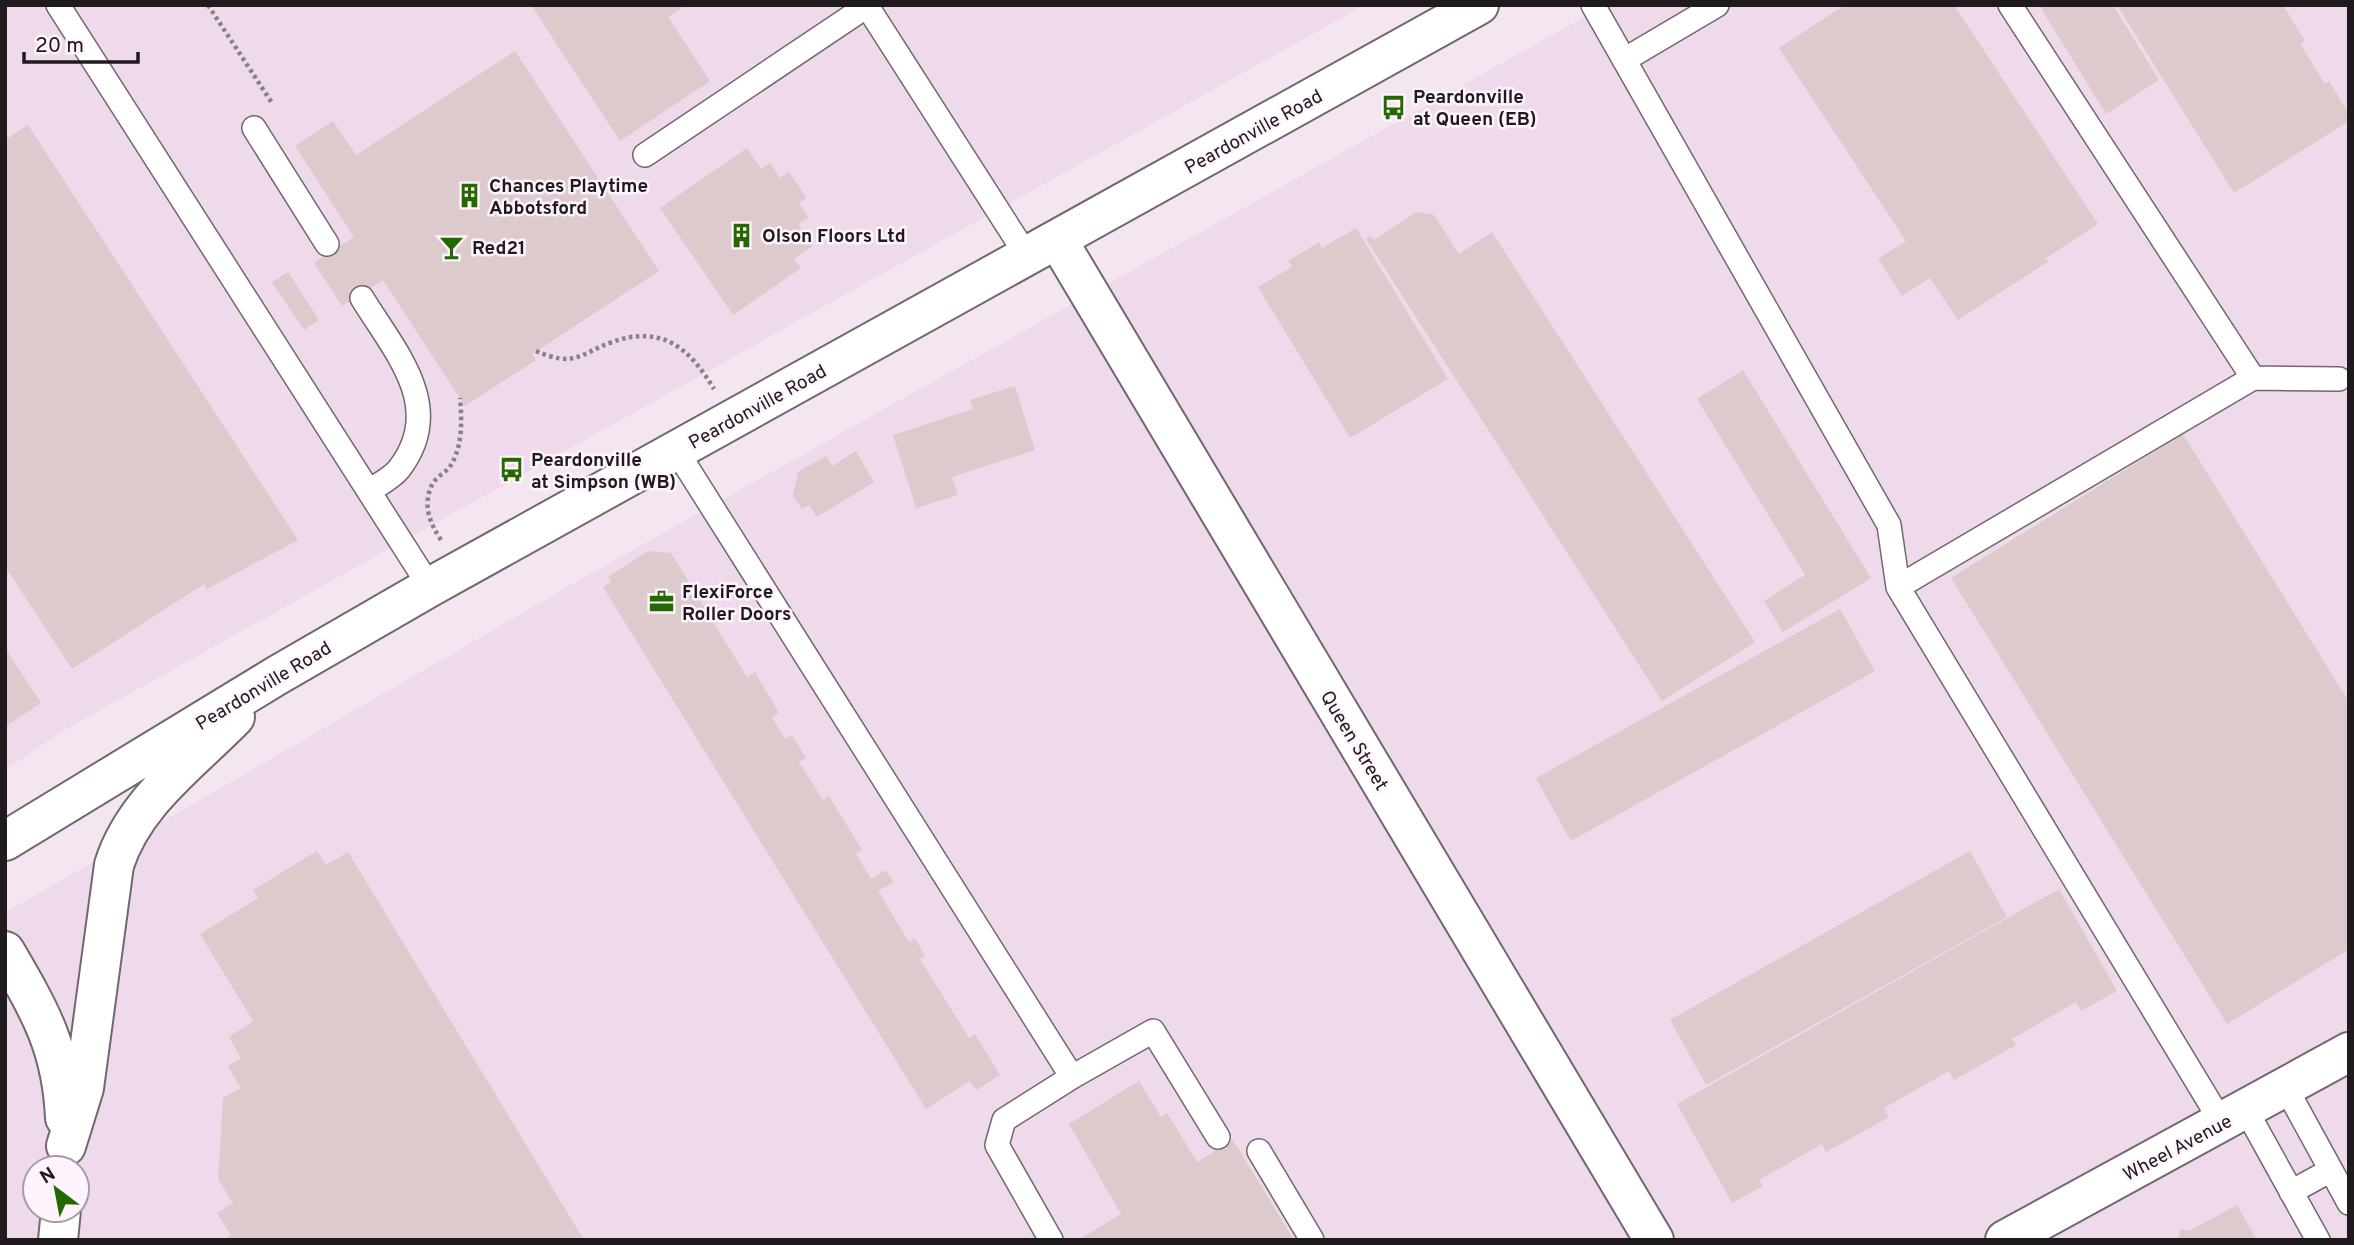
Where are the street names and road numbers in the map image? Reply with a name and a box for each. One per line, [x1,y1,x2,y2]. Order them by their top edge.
street label: Peardonville Road [1181,85,1327,181]
street label: Peardonville Road [685,360,831,456]
street label: Peardonville Road [192,637,336,737]
street label: Queen Street [1314,686,1393,796]
street label: Wheel Avenue [2119,1110,2237,1188]

